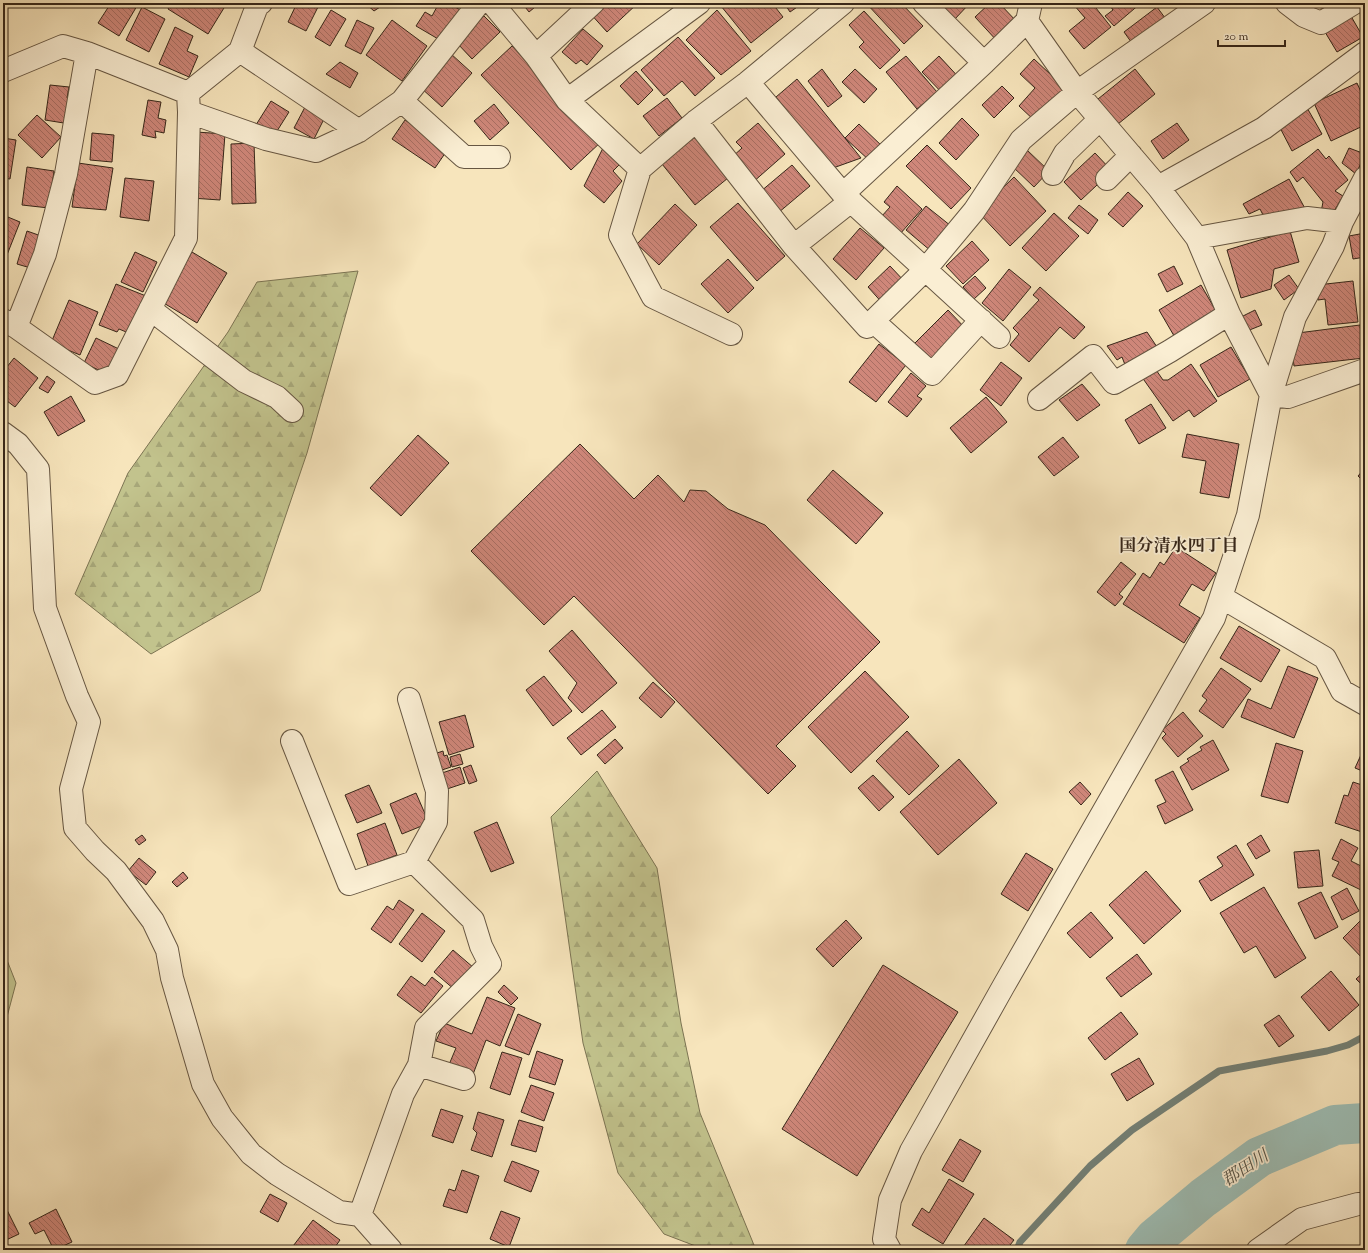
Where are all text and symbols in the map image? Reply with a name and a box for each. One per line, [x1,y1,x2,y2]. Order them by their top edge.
scale bar [1218,22,1285,48]
text: 20 m [1224,28,1249,46]
district label: 国分清水四丁目 [1120,535,1239,559]
water label: 郡田川 [1218,1144,1276,1193]

